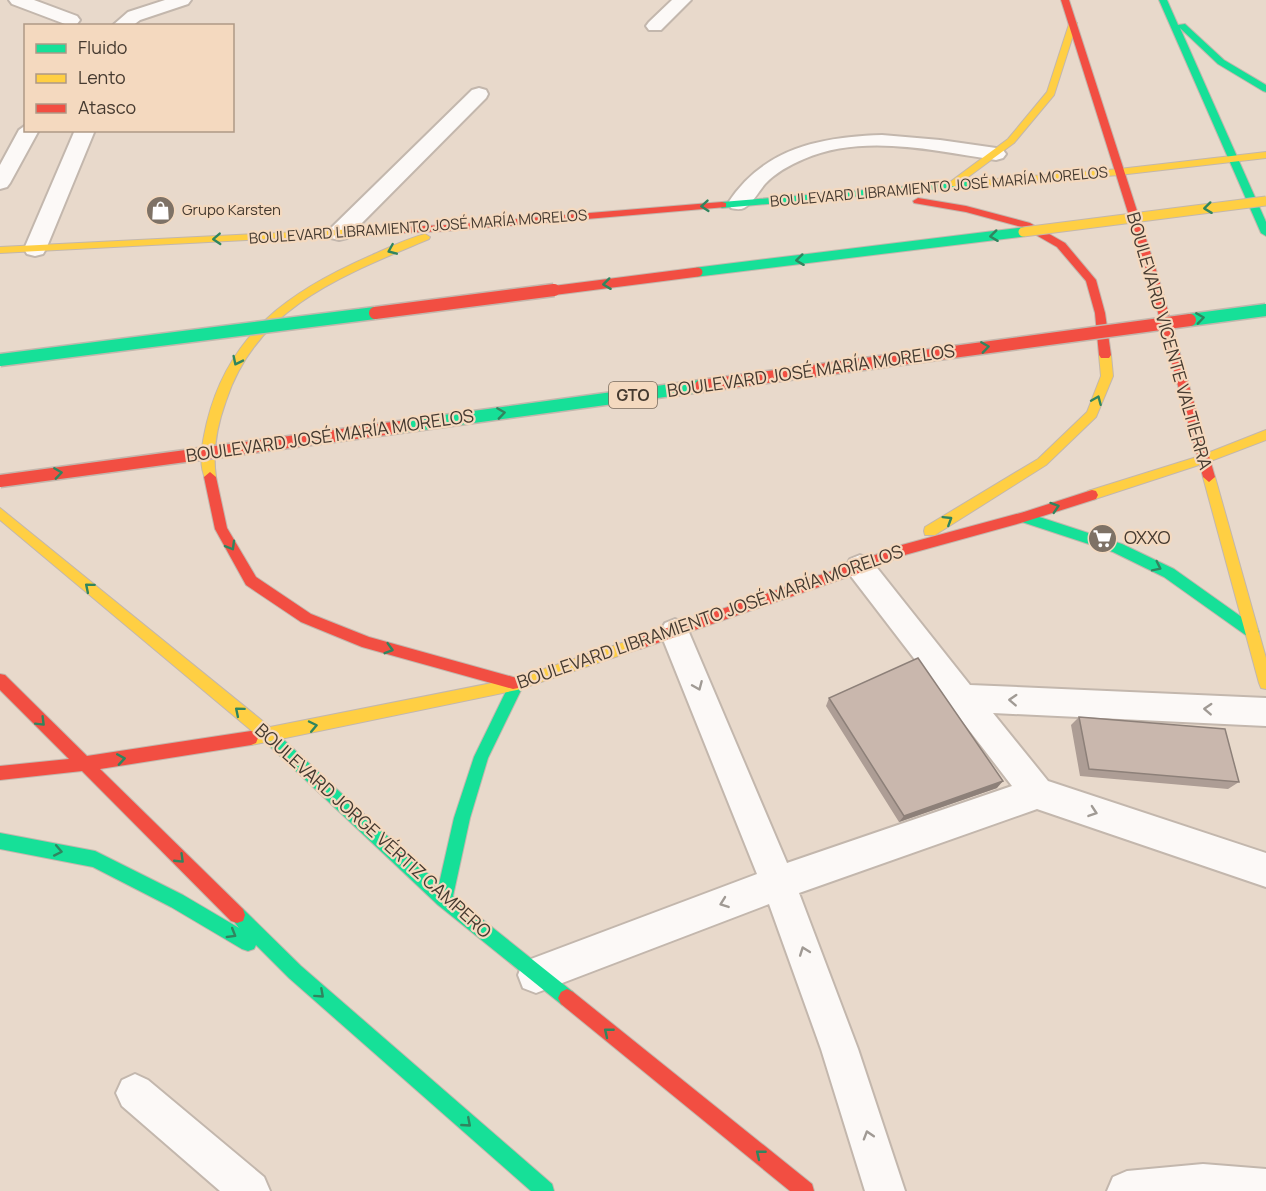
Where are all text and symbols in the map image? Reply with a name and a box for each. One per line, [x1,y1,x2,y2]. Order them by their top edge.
legend [24,24,234,132]
text: Fluido [78,35,127,59]
text: Lento [78,65,126,89]
text: Atasco [78,95,136,119]
street label: BOULEVARD LIBRAMIENTO JOSÉ MARÍA MORELOS [769,161,1109,212]
shop icon: Grupo Karsten [145,194,177,226]
place label: Grupo Karsten [182,199,281,220]
one-way arrow [700,199,709,212]
one-way arrow [1203,201,1213,214]
street label: BOULEVARD LIBRAMIENTO JOSÉ MARÍA MORELOS [248,204,588,249]
street label: BOULEVARD VICENTE VALTIERRA [1122,209,1218,473]
one-way arrow [989,229,998,241]
one-way arrow [213,232,222,245]
one-way arrow [388,243,399,255]
one-way arrow [796,253,805,266]
one-way arrow [602,277,611,290]
one-way arrow [1195,313,1204,325]
street label: BOULEVARD JOSÉ MARÍA MORELOS [665,338,956,402]
one-way arrow [981,341,990,353]
one-way arrow [232,354,244,365]
road number: GTO [609,382,657,408]
one-way arrow [1090,395,1102,406]
street label: BOULEVARD JOSÉ MARÍA MORELOS [184,403,475,467]
one-way arrow [496,407,505,419]
one-way arrow [53,468,63,480]
one-way arrow [1049,502,1060,514]
one-way arrow [942,516,952,528]
supermarket icon: OXXO [1087,522,1119,554]
place label: OXXO [1124,525,1170,549]
street label: BOULEVARD LIBRAMIENTO JOSÉ MARÍA MORELOS [513,538,906,694]
one-way arrow [223,540,235,550]
one-way arrow [1150,560,1161,572]
one-way arrow [85,583,96,594]
one-way arrow [384,641,394,654]
one-way arrow [691,680,703,691]
one-way arrow [1008,694,1017,707]
one-way arrow [1203,703,1212,716]
one-way arrow [235,707,246,718]
one-way arrow [34,714,45,725]
street label: BOULEVARD JORGE VÉRTIZ CAMPERO [250,718,497,943]
one-way arrow [308,720,318,733]
one-way arrow [116,753,125,765]
one-way arrow [1087,804,1098,817]
one-way arrow [52,844,62,857]
one-way arrow [173,852,183,863]
one-way arrow [719,896,730,908]
one-way arrow [226,927,236,939]
one-way arrow [799,946,812,957]
one-way arrow [313,987,324,998]
one-way arrow [603,1029,614,1040]
one-way arrow [460,1116,471,1127]
one-way arrow [863,1130,875,1141]
one-way arrow [755,1151,766,1162]

